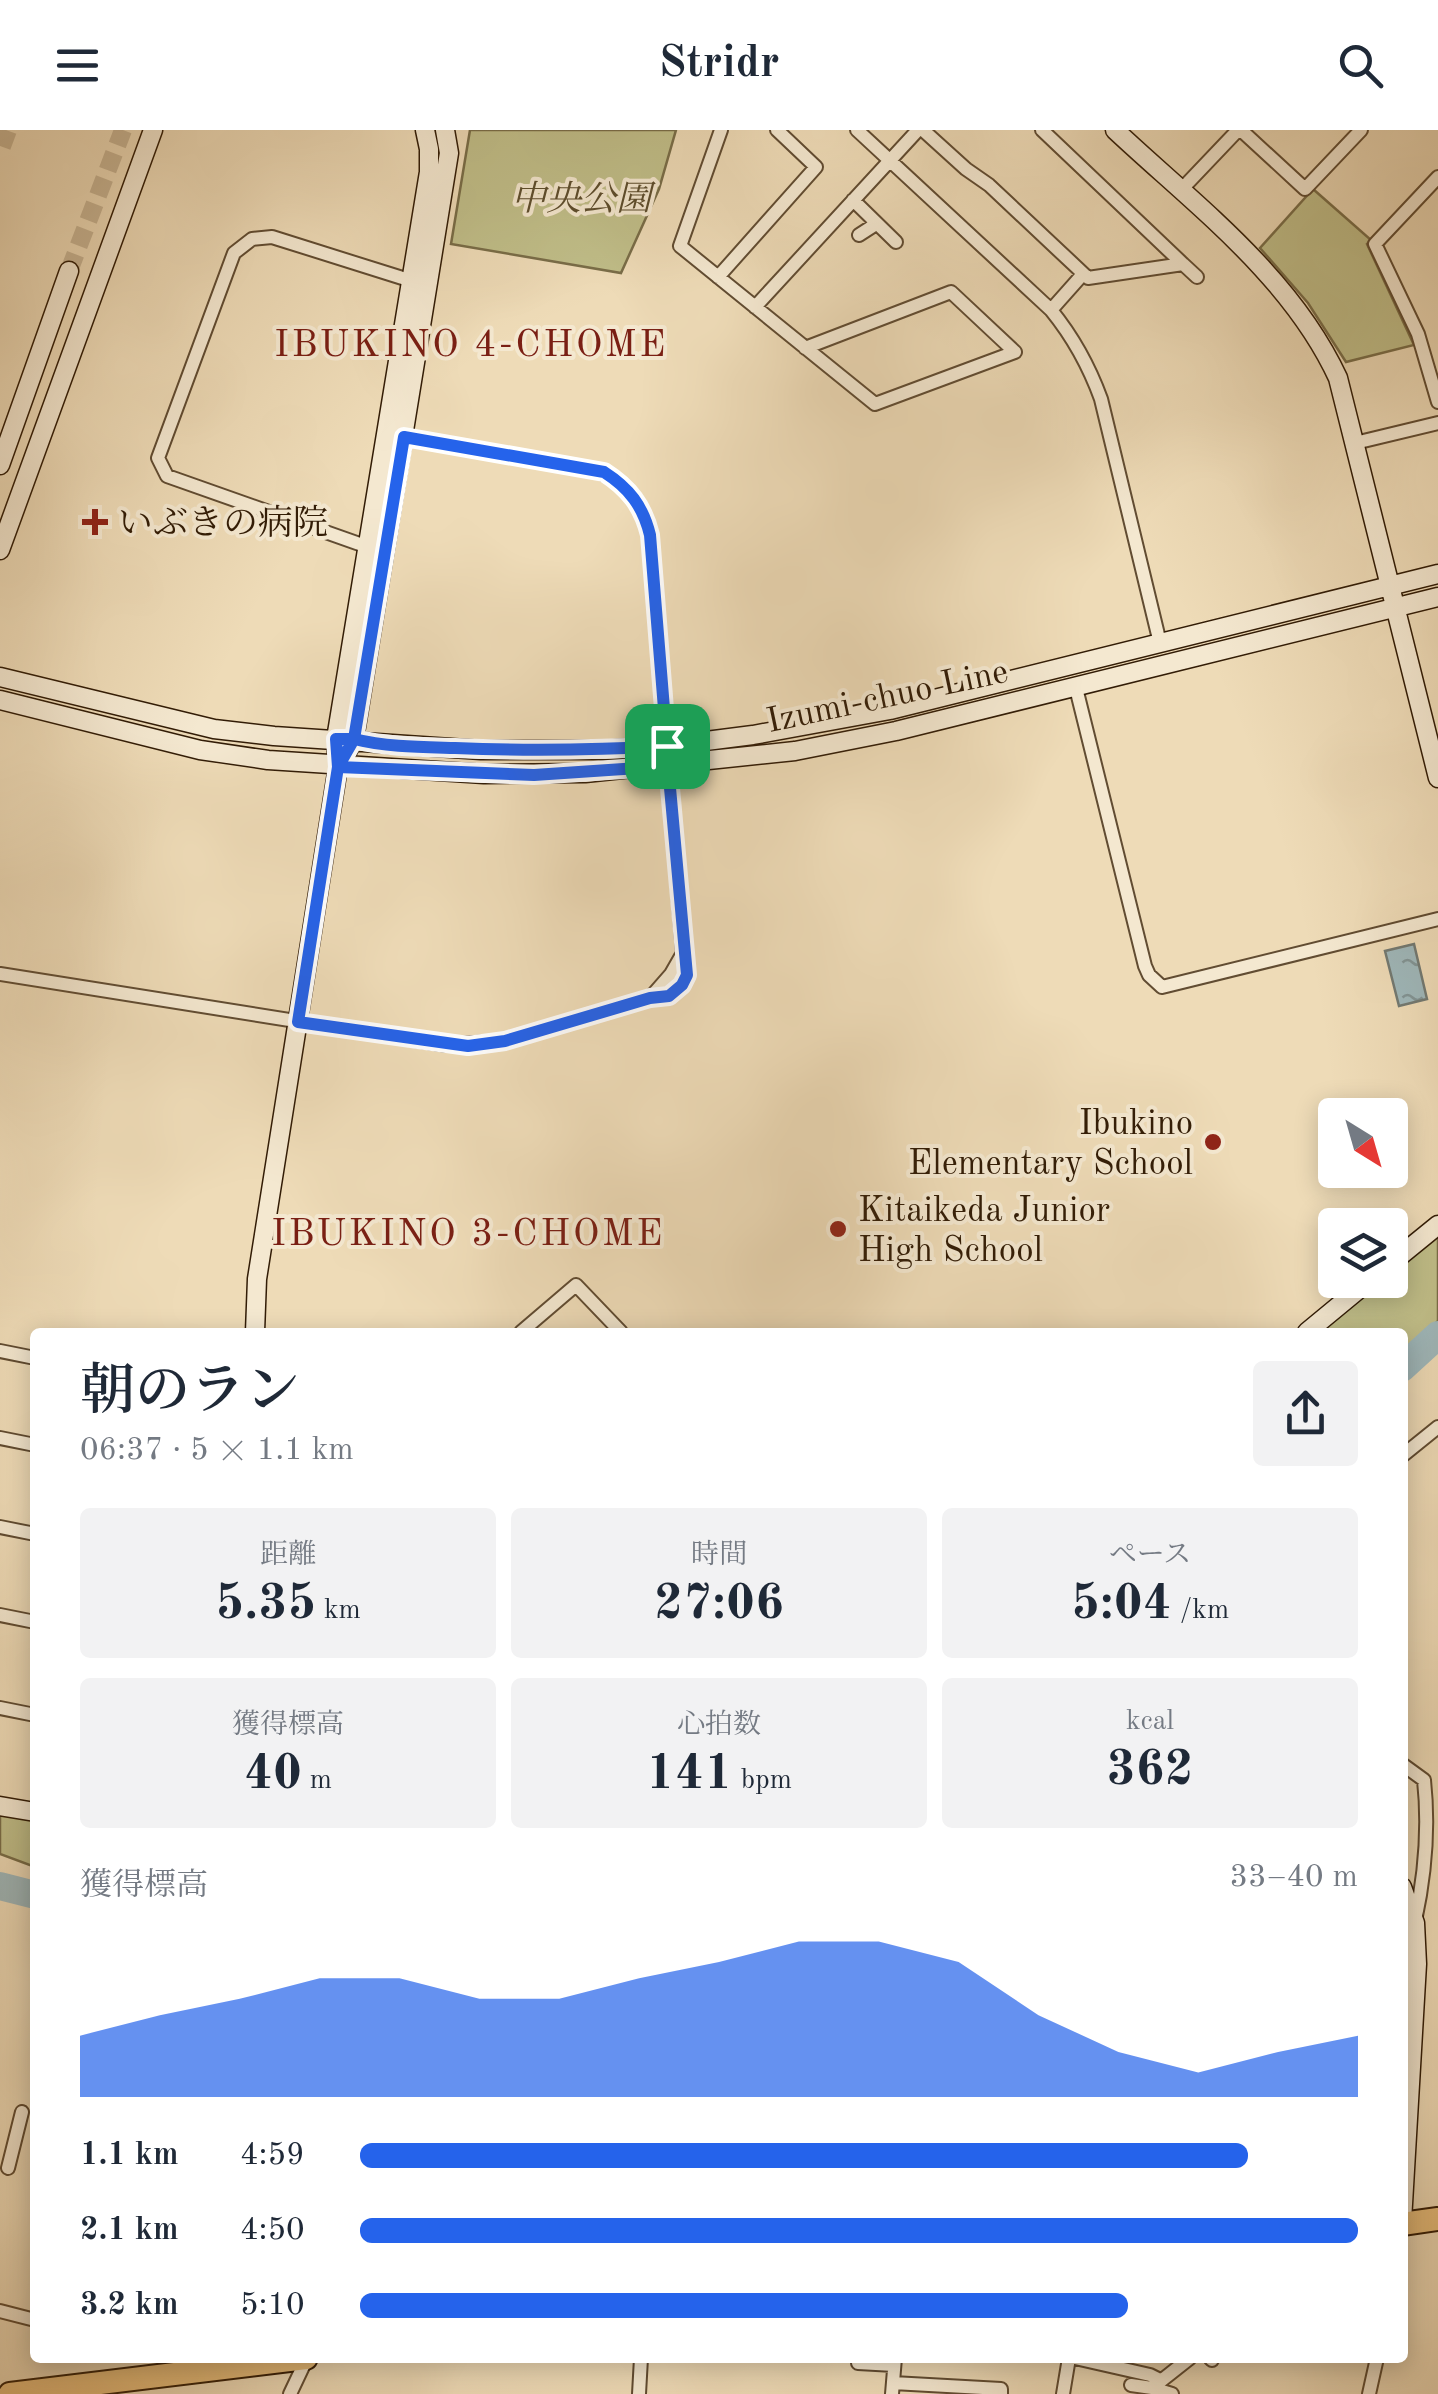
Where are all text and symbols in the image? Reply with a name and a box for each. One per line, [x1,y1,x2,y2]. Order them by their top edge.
icon: menu [50,38,105,93]
icon: search [1333,38,1388,93]
text: Stridr [659,42,779,87]
park label: 中央公園 [511,180,656,218]
district label: IBUKINO 4-CHOME [274,327,668,365]
place label: いぶきの病院 [118,504,328,542]
marker: いぶきの病院 [82,509,108,535]
street label: Izumi-chuo Line [764,655,1012,740]
pin [625,704,710,789]
icon: arrive [640,719,695,774]
north arrow [1318,1098,1408,1188]
map controls [1318,1098,1408,1298]
place label: Ibukino Elementary School [908,1107,1193,1182]
marker: Ibukino Elementary School [1202,1131,1224,1153]
place label: Kitaikeda Junior High School [858,1194,1110,1269]
button: layers [1318,1208,1408,1298]
district label: IBUKINO 3-CHOME [271,1216,665,1254]
marker: Kitaikeda Junior High School [827,1218,849,1240]
button: share [1253,1361,1358,1466]
text: 朝のラン [80,1366,300,1421]
text: 06:37 · 5 × 1.1 km [80,1435,354,1467]
text: 距離 [260,1542,316,1570]
text: 時間 [691,1542,747,1570]
text: ペース [1109,1542,1191,1570]
text: 5.35 [215,1580,316,1630]
text: 27:06 [654,1580,784,1630]
text: 5:04 [1071,1580,1172,1630]
text: km [316,1597,361,1625]
text: /km [1172,1597,1229,1625]
text: kcal [1126,1708,1174,1736]
text: 獲得標高 [232,1712,344,1740]
text: 心拍数 [677,1712,761,1740]
text: 362 [1107,1746,1194,1796]
text: 40 [244,1750,302,1800]
text: 141 [646,1750,733,1800]
text: m [302,1767,332,1795]
text: bpm [733,1767,792,1795]
text: 33–40 m [1230,1862,1358,1894]
text: 獲得標高 [80,1871,208,1903]
text: 1.1 km [80,2140,179,2172]
text: 4:59 [240,2140,305,2172]
text: 2.1 km [80,2215,179,2247]
text: 4:50 [240,2215,305,2247]
text: 3.2 km [80,2290,179,2322]
text: 5:10 [240,2290,305,2322]

